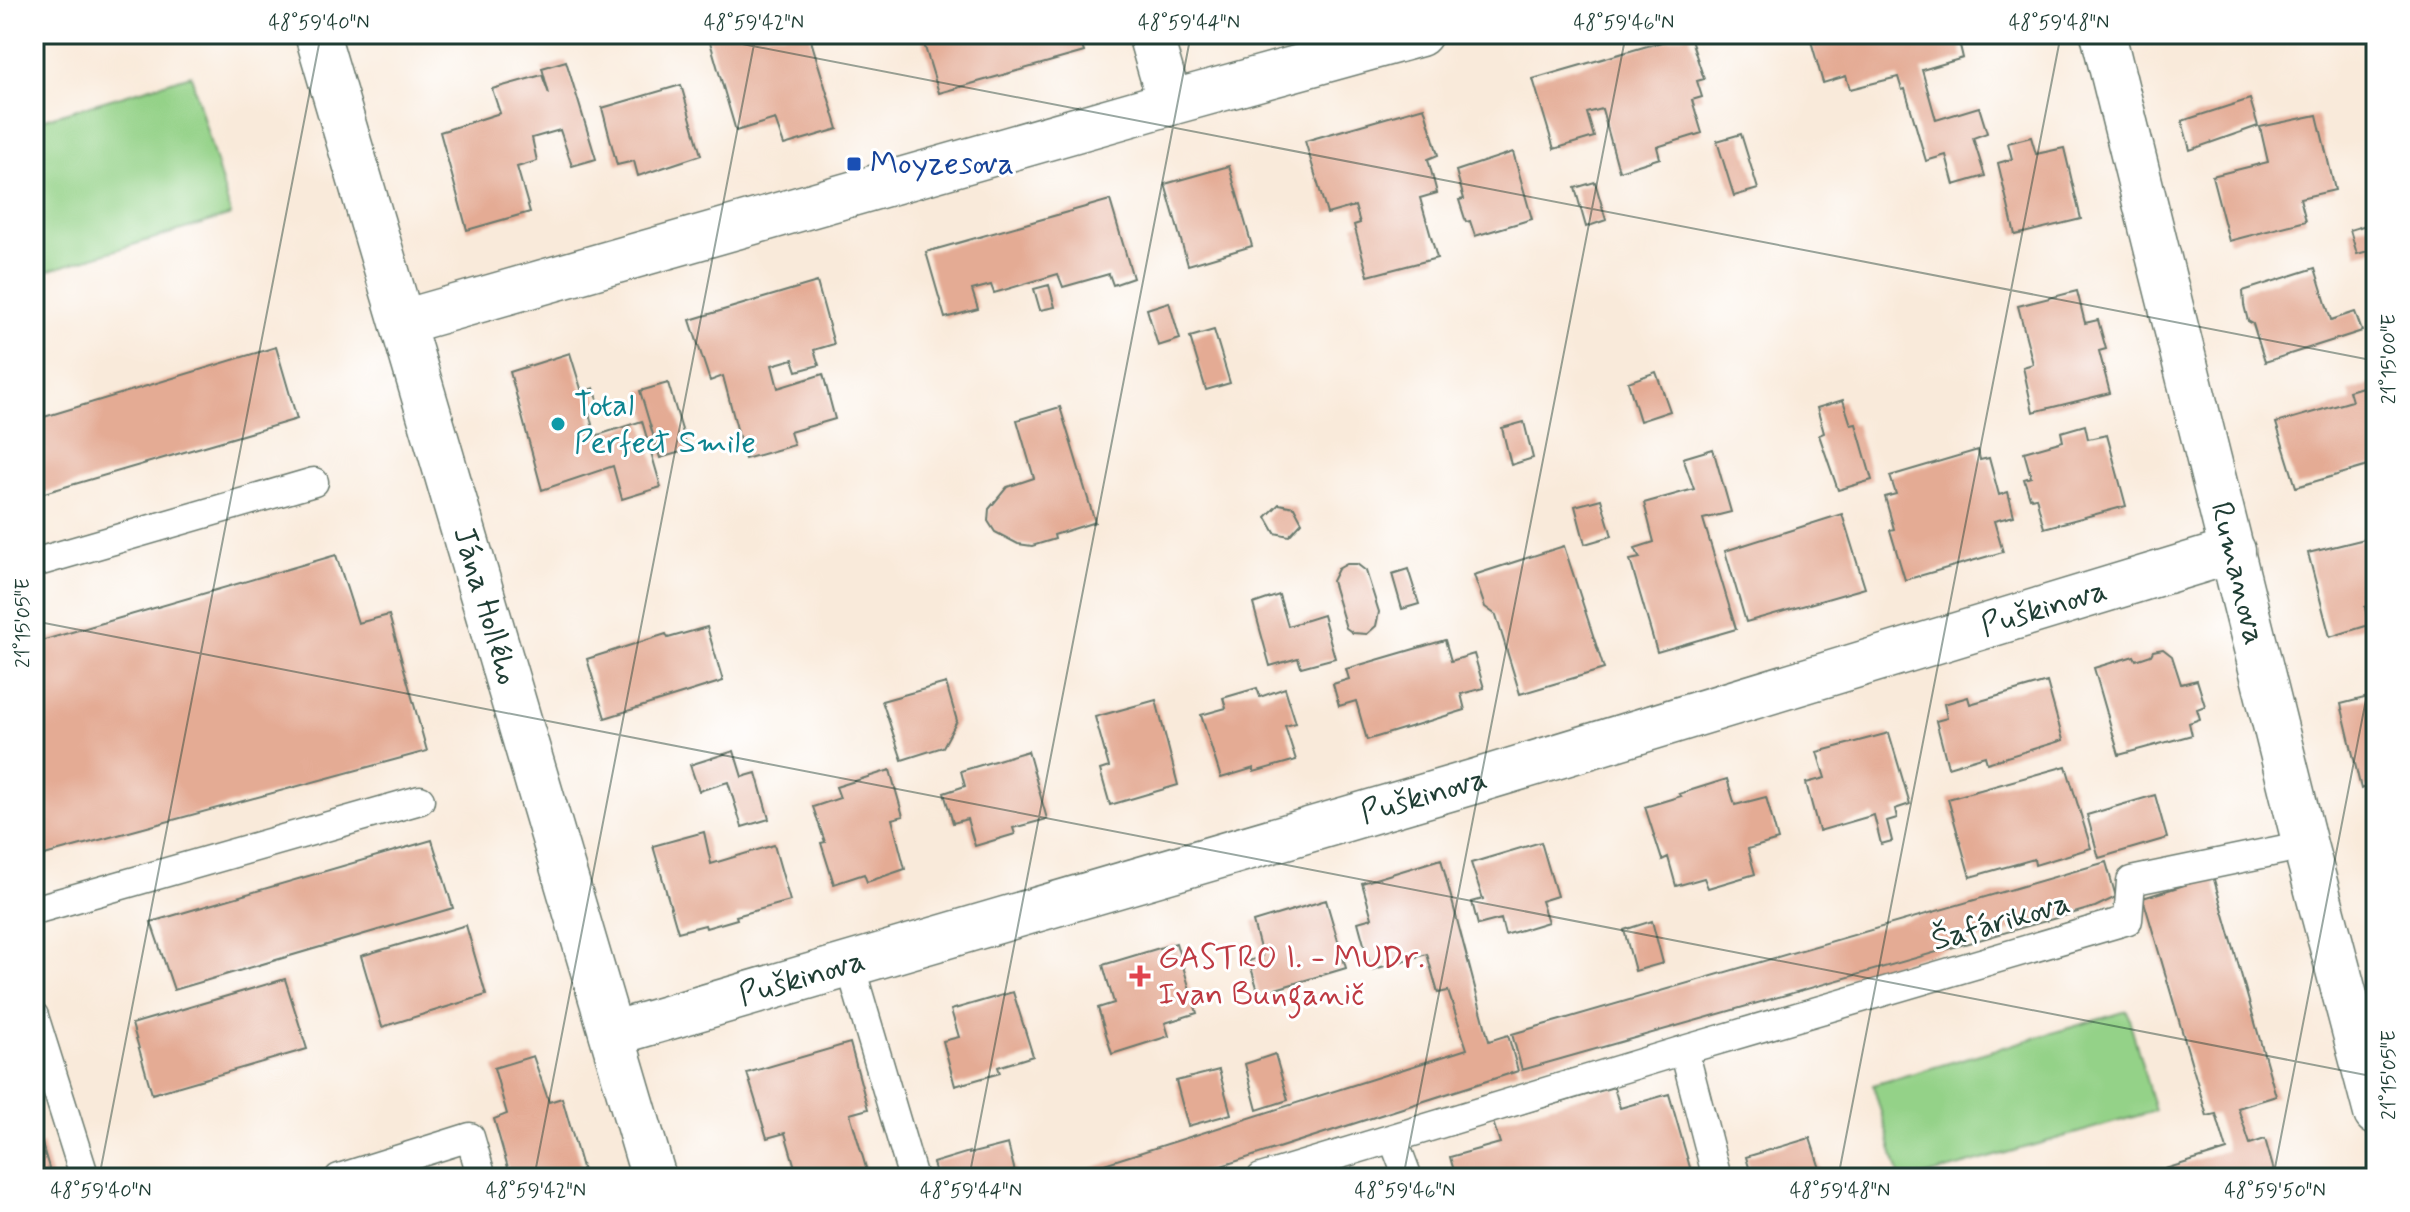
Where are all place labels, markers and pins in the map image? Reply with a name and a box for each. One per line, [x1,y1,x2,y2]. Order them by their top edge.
place label: Moyzesova [870,143,1014,185]
marker: Moyzesova [845,155,863,173]
place label: Total Perfect Smile [574,385,756,464]
marker: Total Perfect Smile [549,415,567,433]
place label: GASTRO I. - MUDr. Ivan Bunganič [1158,937,1425,1019]
marker: GASTRO I. - MUDr. Ivan Bunganič [1129,965,1151,987]

